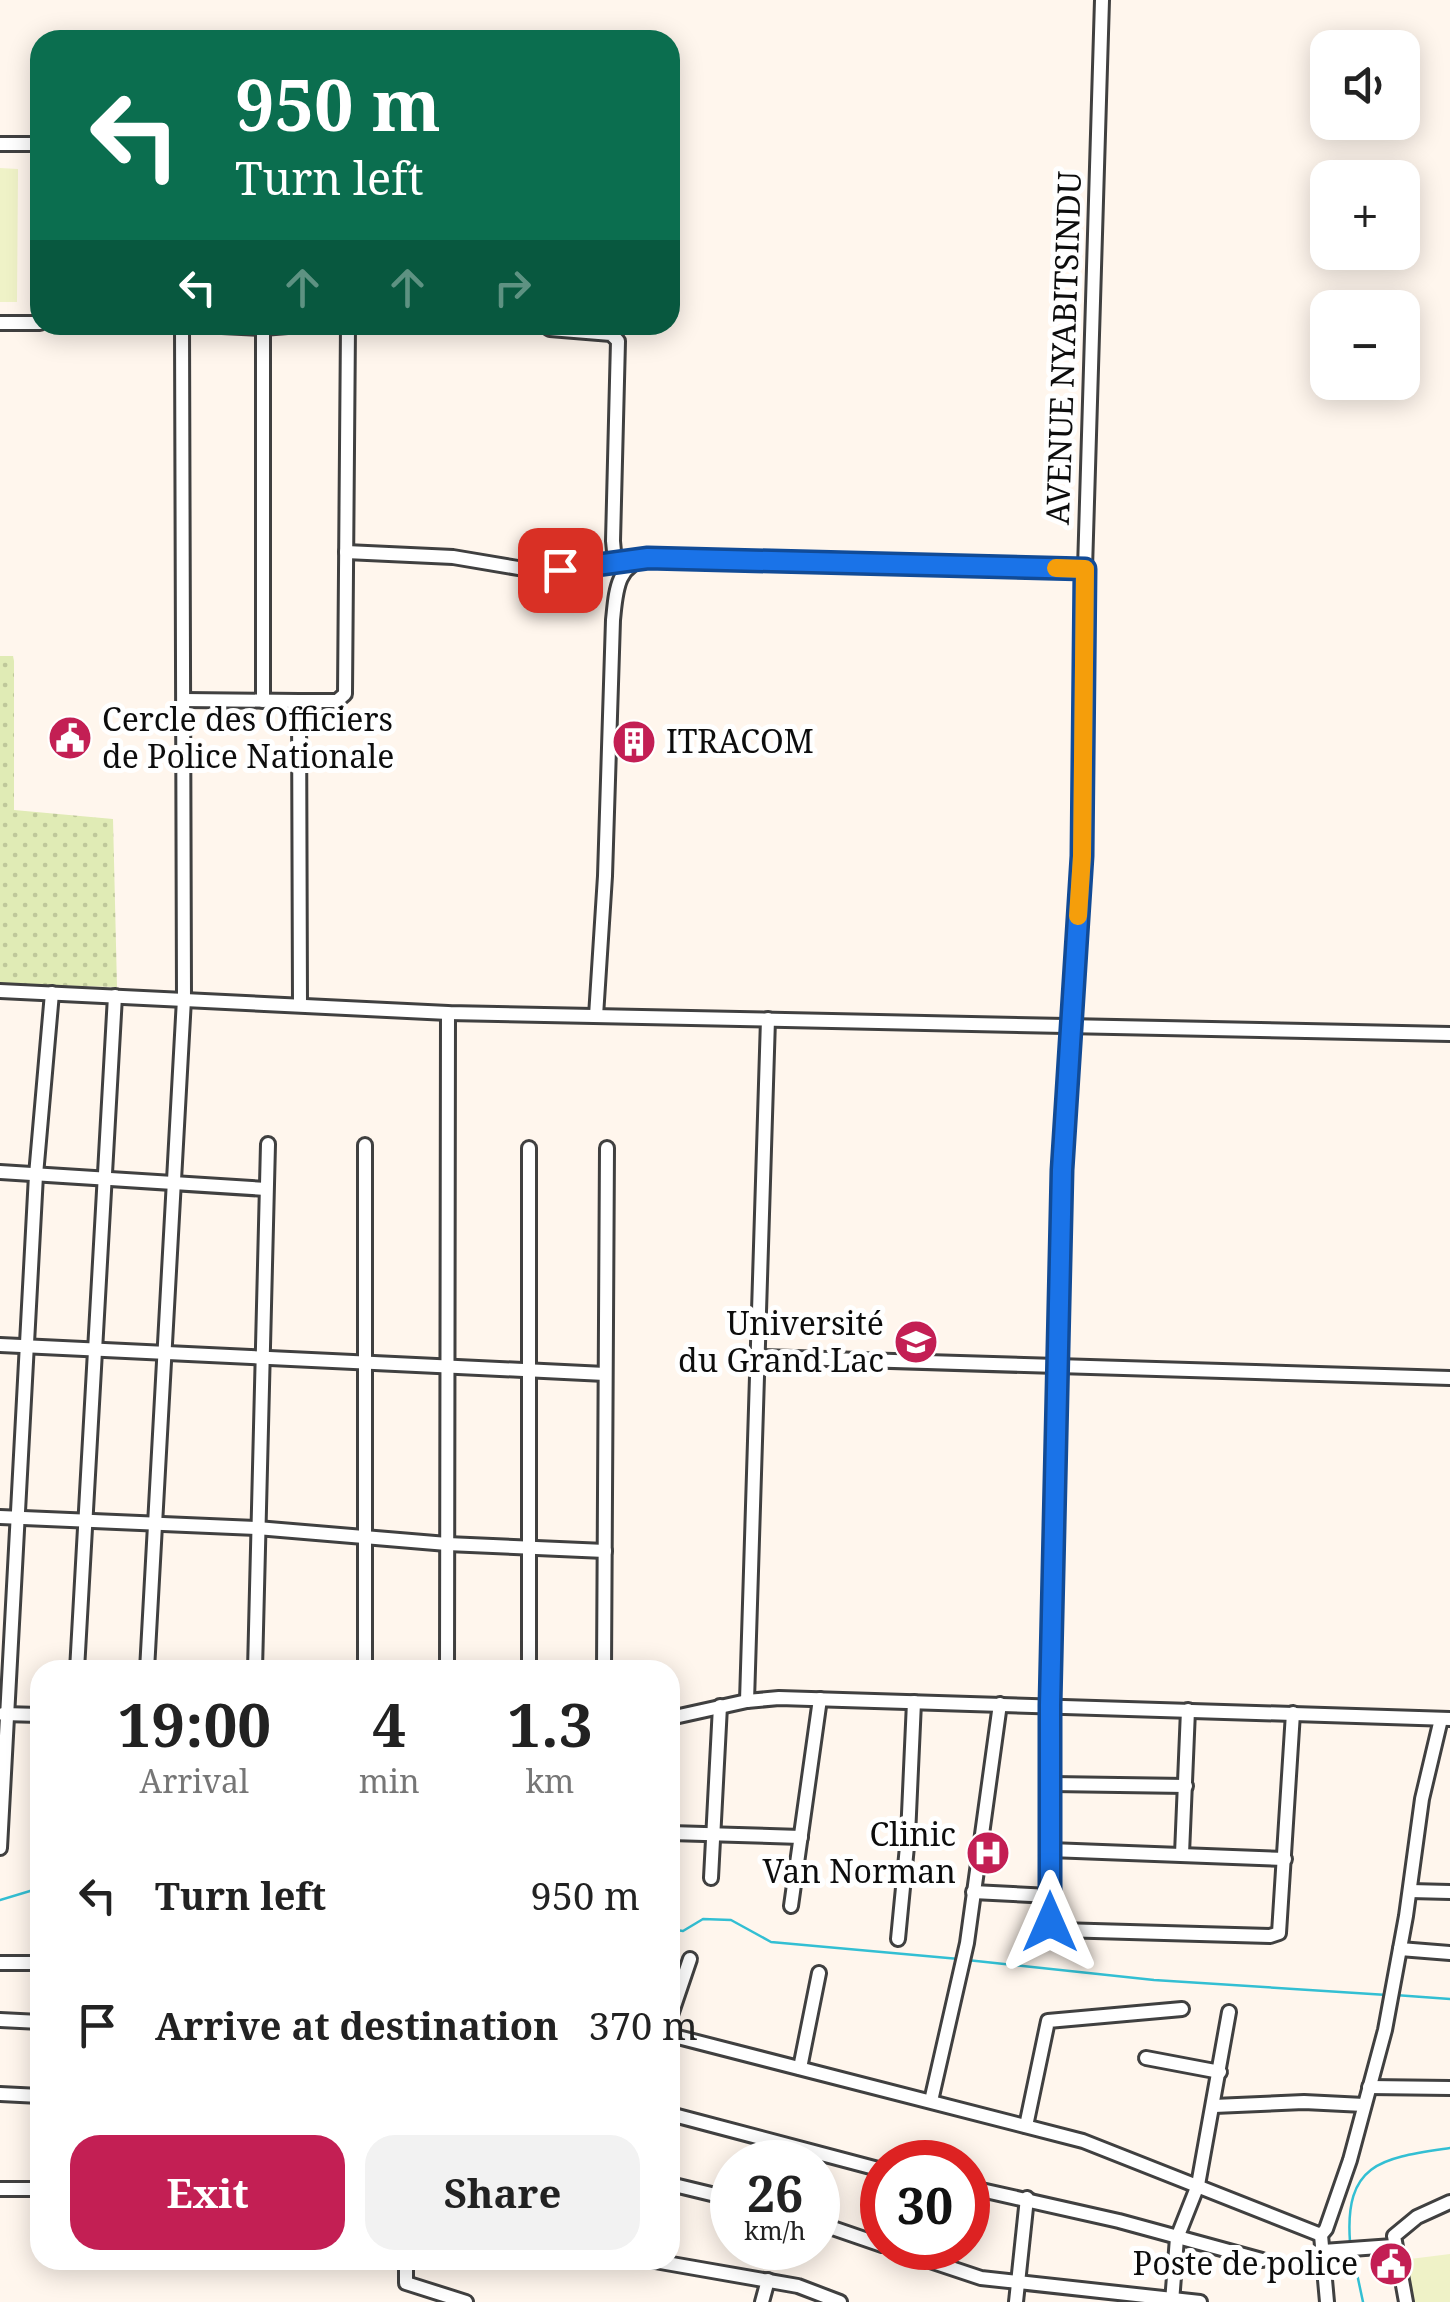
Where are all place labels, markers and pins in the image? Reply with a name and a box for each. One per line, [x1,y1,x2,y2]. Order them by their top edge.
pin [518,528,603,613]
place label: Cercle des Officiers de Police Nationale [102,697,394,777]
public building icon: Cercle des Officiers de Police Nationale [47,715,93,761]
building icon: ITRACOM [611,719,657,765]
place label: ITRACOM [666,719,814,762]
place label: Université du Grand Lac [678,1301,884,1381]
school or university icon: Université du Grand Lac [893,1319,939,1365]
place label: Clinic Van Norman [762,1812,956,1892]
hospital icon: Clinic Van Norman [965,1830,1011,1876]
place label: Poste de police [1133,2241,1358,2284]
public building icon: Poste de police [1368,2241,1414,2287]

